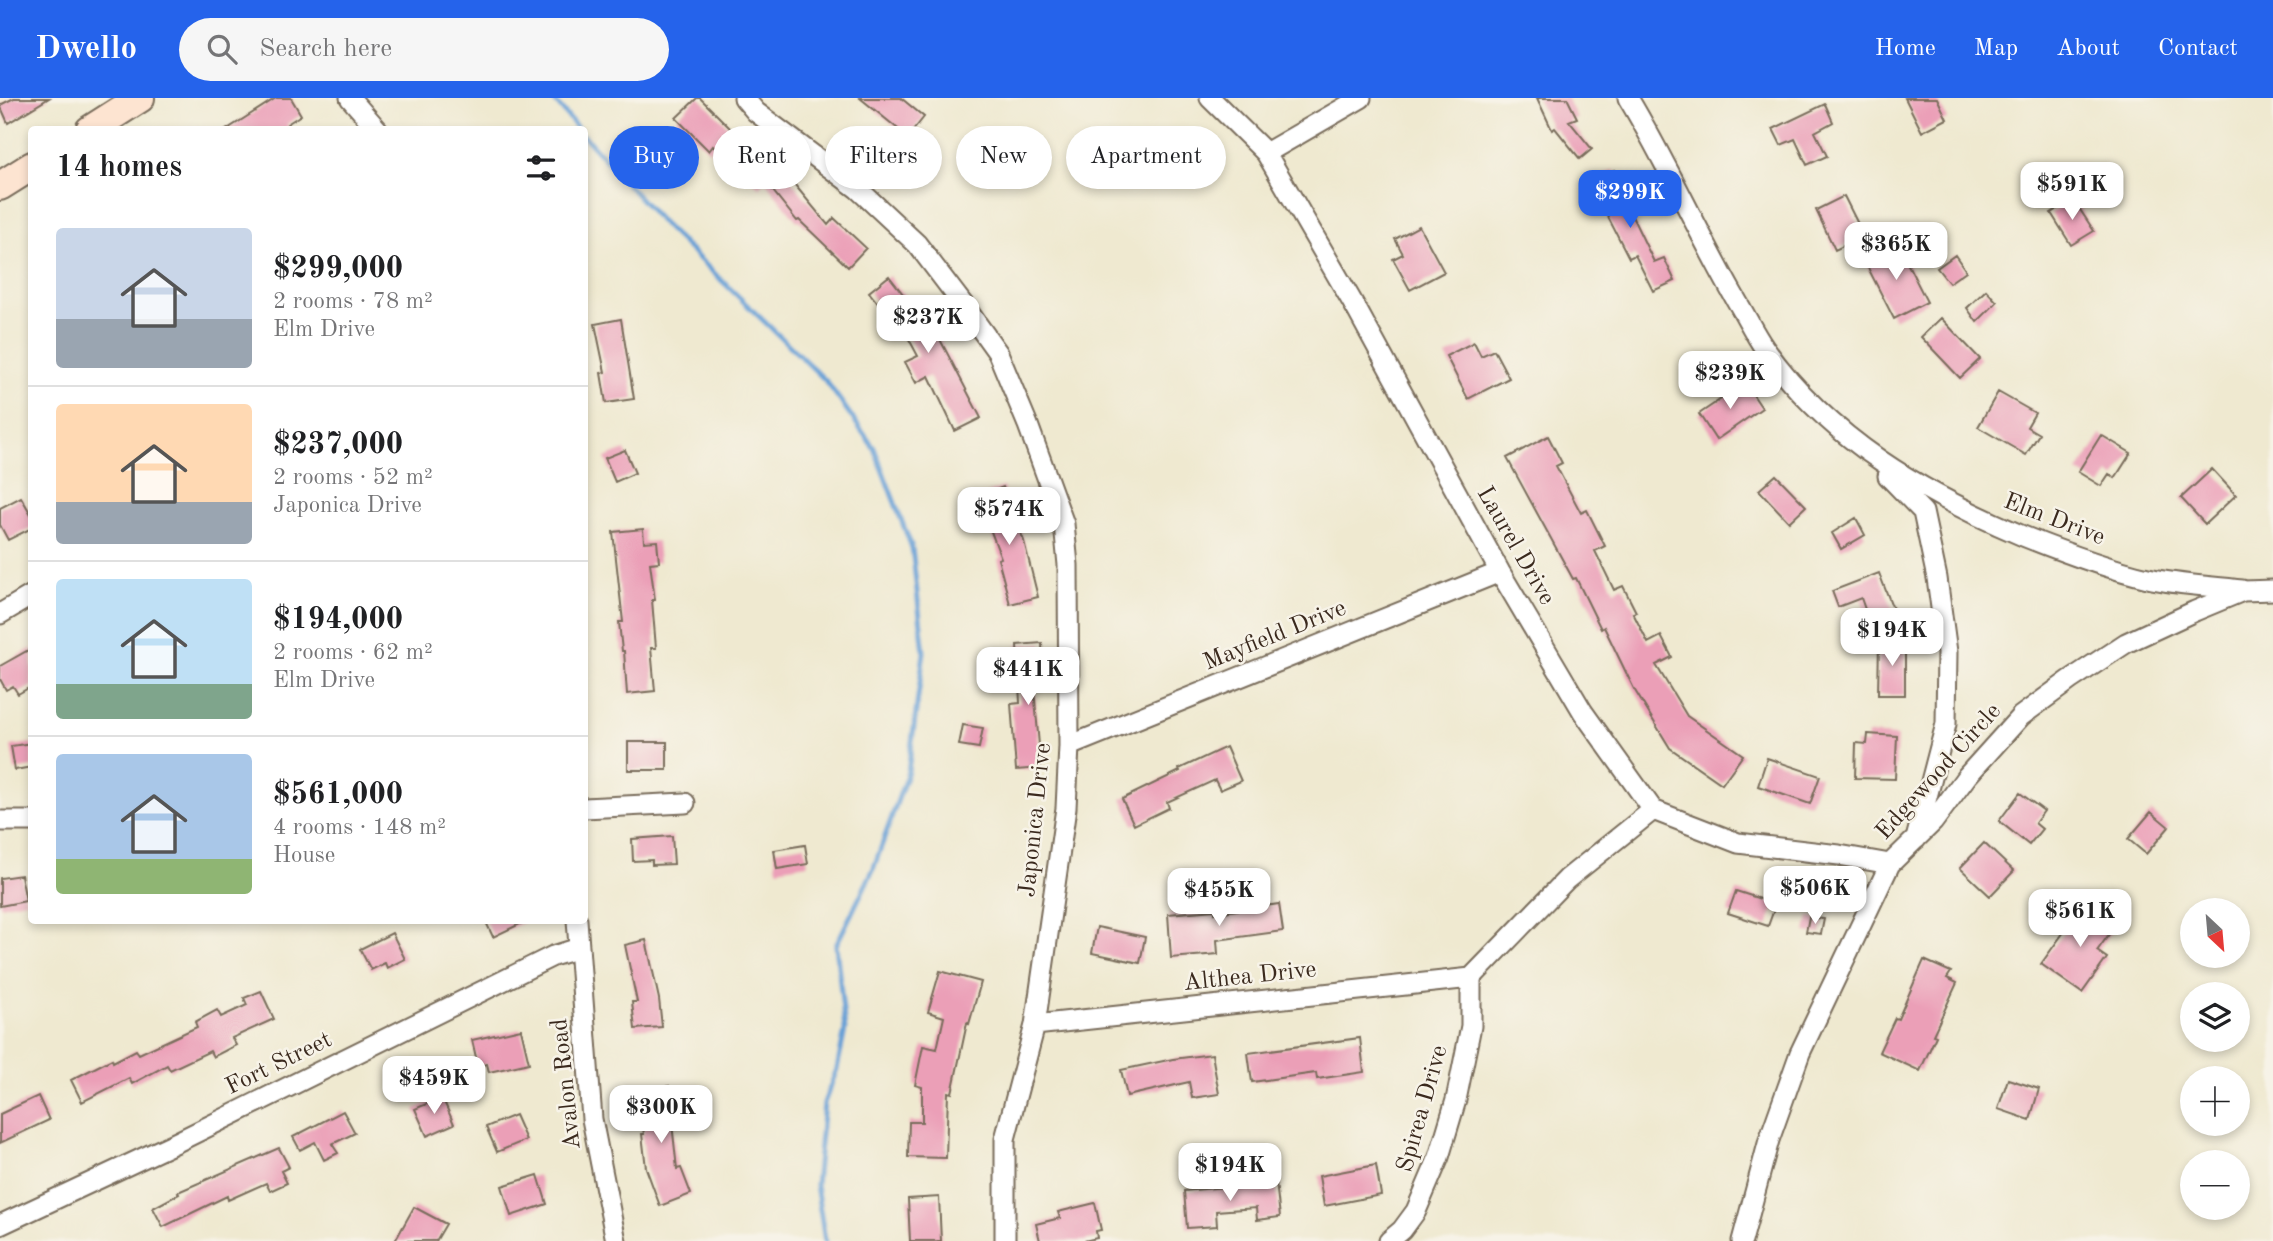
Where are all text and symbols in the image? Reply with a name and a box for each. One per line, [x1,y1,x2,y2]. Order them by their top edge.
search box [179,18,669,81]
icon: search [203,30,241,68]
text: Dwello [35,33,137,66]
text: Search here [259,36,392,62]
text: Home [1875,37,1936,61]
text: Map [1974,37,2018,61]
text: About [2056,37,2120,61]
text: Contact [2158,37,2238,61]
chip: Buy [609,126,699,189]
chip: Rent [713,126,811,189]
chip: Filters [825,126,942,189]
chip: New [956,126,1052,189]
chip: Apartment [1066,126,1226,189]
icon: filters [522,149,560,187]
text: 14 homes [56,153,182,183]
pin: $591K [2023,162,2121,222]
pin: $299K [1581,170,1679,230]
text: $591K [2036,173,2108,196]
text: $299K [1594,181,1666,204]
pin: $365K [1847,222,1945,282]
text: $365K [1860,233,1932,256]
text: $299,000 [273,254,403,284]
icon: home [112,256,196,340]
text: 2 rooms · 78 m² [273,290,433,313]
pin: $237K [879,296,977,355]
text: $237K [892,306,964,329]
text: Elm Drive [273,318,375,341]
pin: $239K [1681,352,1779,411]
text: $239K [1694,362,1766,385]
text: $237,000 [273,430,403,460]
icon: home [112,432,196,516]
text: 2 rooms · 52 m² [273,466,433,489]
street label: Laurel Drive [1471,483,1559,609]
pin: $574K [960,488,1058,547]
street label: Elm Drive [2000,490,2108,550]
text: Japonica Drive [273,494,422,517]
text: $574K [973,498,1045,521]
street label: Mayfield Drive [1200,597,1350,675]
text: $194,000 [273,605,403,635]
icon: home [112,607,196,691]
pin: $194K [1843,608,1941,668]
text: $194K [1856,619,1928,642]
text: 2 rooms · 62 m² [273,641,433,664]
pin: $441K [979,648,1077,707]
text: $441K [992,658,1064,681]
text: Elm Drive [273,669,375,692]
street label: Edgewood Circle [1872,699,2006,845]
street label: Japonica Drive [1016,742,1056,898]
text: $561,000 [273,780,403,810]
icon: home [112,782,196,866]
text: 4 rooms · 148 m² [273,816,446,839]
text: House [273,844,335,867]
pin: $506K [1766,866,1864,926]
pin: $455K [1170,868,1268,928]
text: $506K [1779,877,1851,900]
text: $455K [1183,879,1255,902]
pin: $561K [2031,890,2129,949]
north arrow [2180,898,2250,968]
map controls [2180,898,2250,1220]
text: $561K [2044,900,2116,923]
street label: Althea Drive [1182,958,1318,996]
button: layers [2180,982,2250,1052]
street label: Avalon Road [548,1017,586,1151]
street label: Fort Street [222,1028,336,1100]
street label: Spirea Drive [1393,1043,1453,1175]
pin: $459K [385,1056,483,1116]
button: + [2180,1066,2250,1136]
text: $459K [398,1067,470,1090]
pin: $300K [612,1086,710,1145]
text: $300K [625,1096,697,1119]
pin: $194K [1181,1144,1279,1203]
button: − [2180,1150,2250,1220]
text: $194K [1194,1154,1266,1177]

